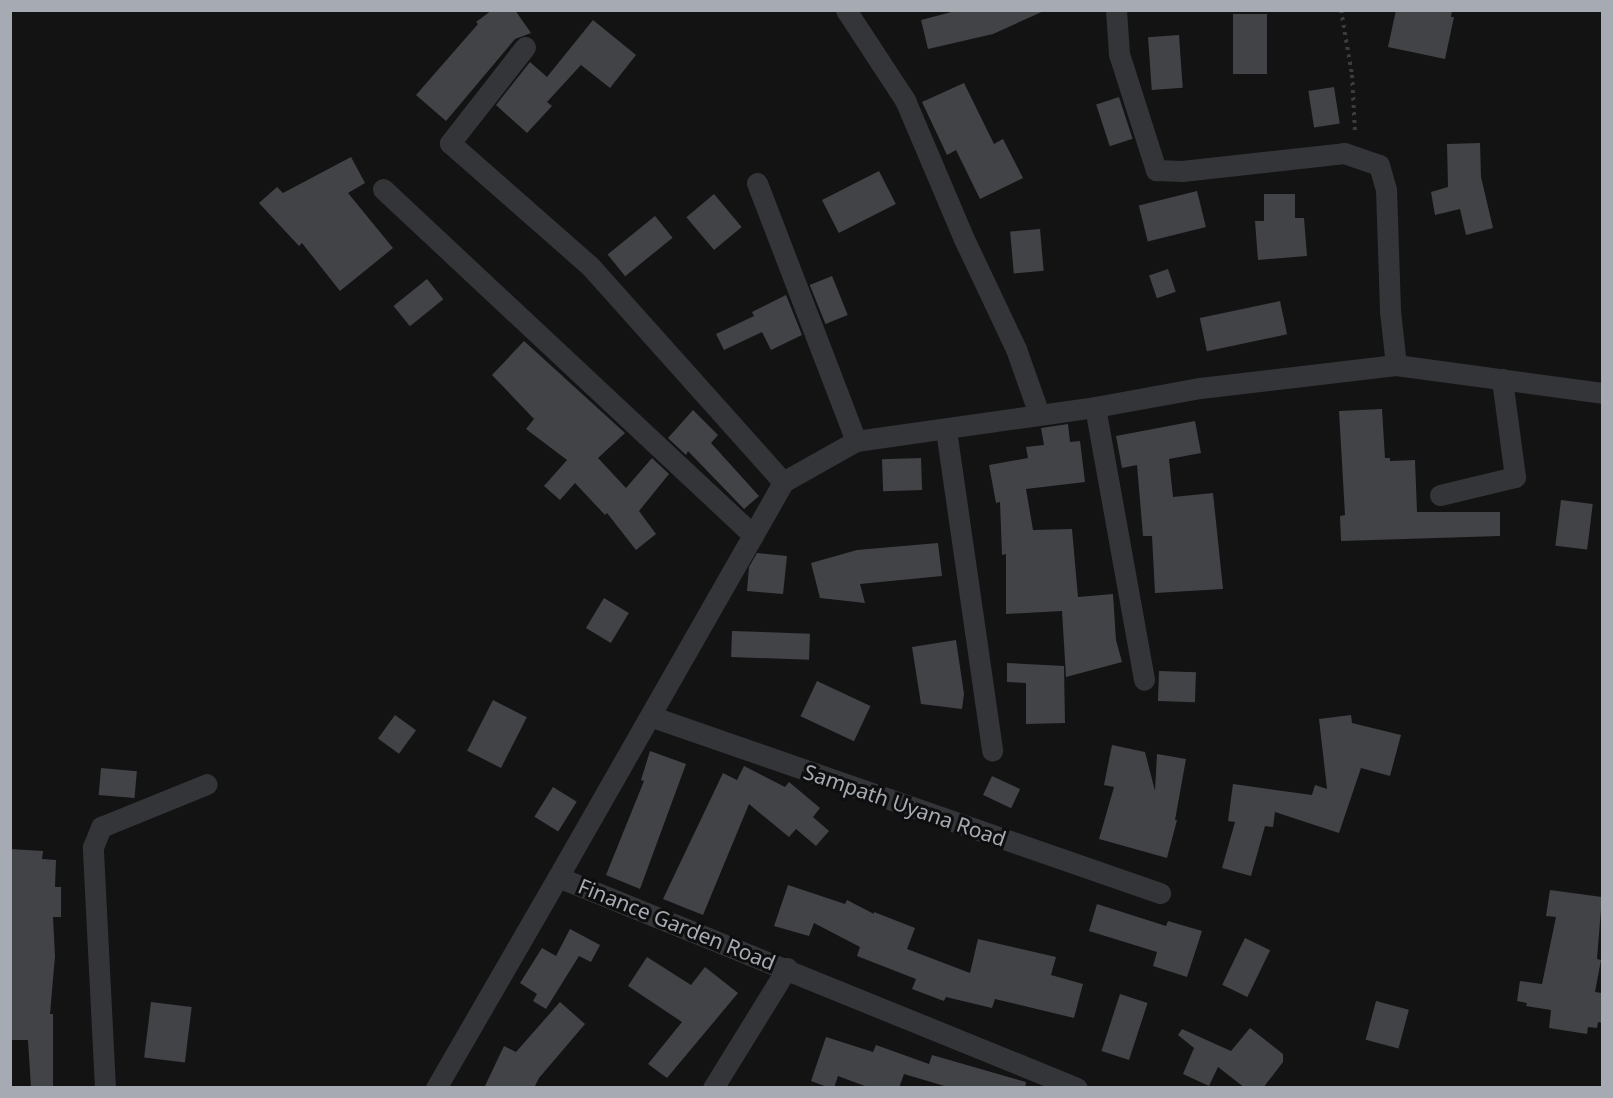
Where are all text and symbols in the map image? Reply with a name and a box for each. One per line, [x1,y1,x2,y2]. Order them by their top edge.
street label: Sampath Uyana Road [801,759,1009,851]
street label: Finance Garden Road [575,873,779,975]

